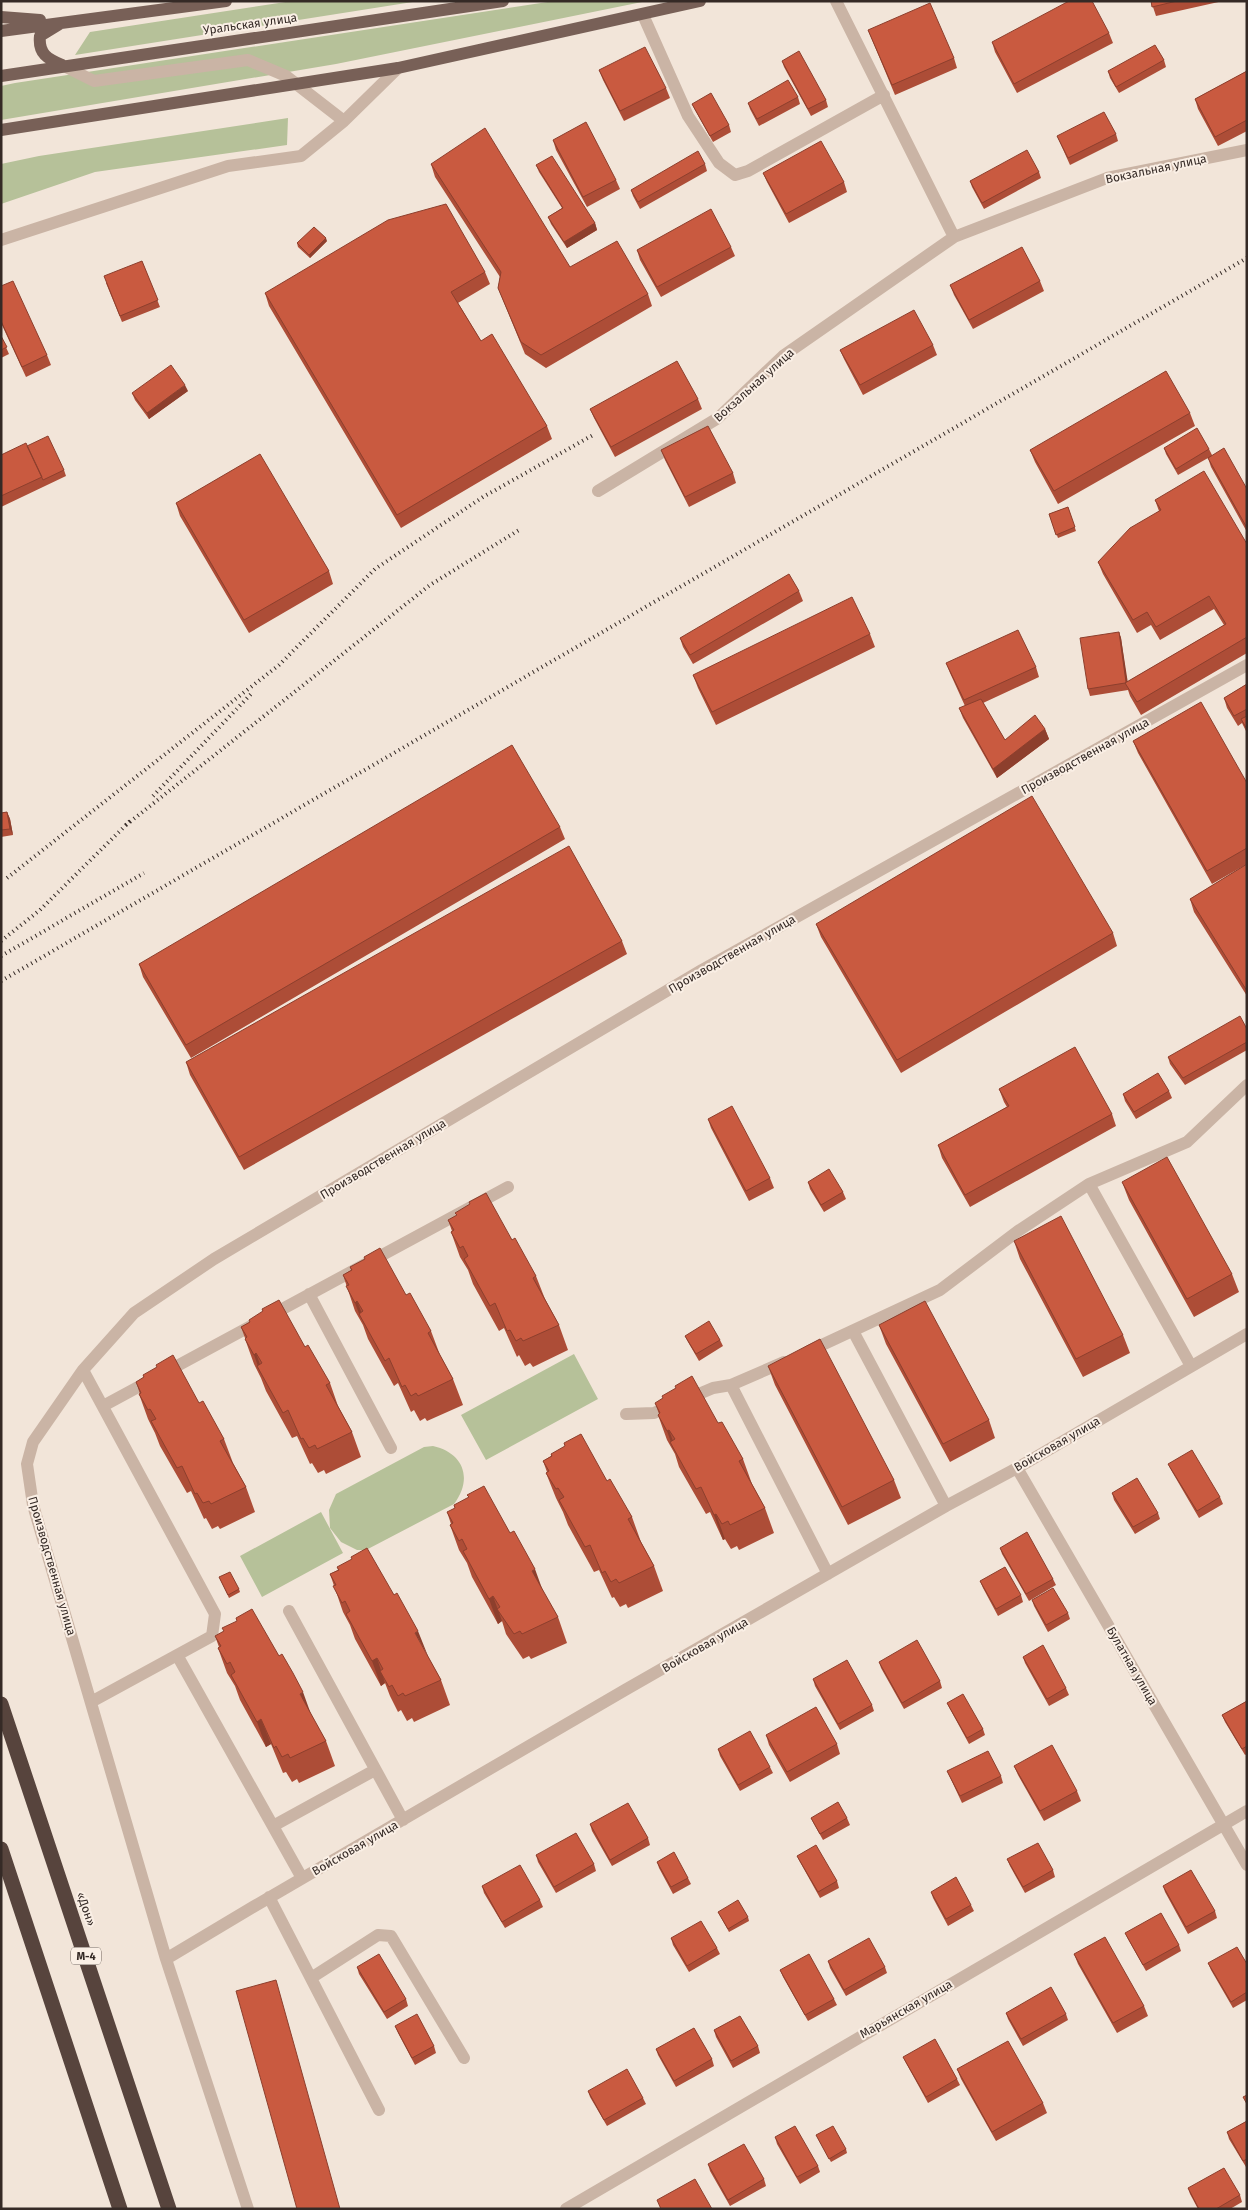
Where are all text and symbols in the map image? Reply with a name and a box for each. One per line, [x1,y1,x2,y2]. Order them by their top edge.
street label: Уральская улица [202,10,298,38]
street label: Вокзальная улица [1104,151,1208,187]
street label: Вокзальная улица [711,345,797,425]
street label: Производственная улица [1019,715,1151,797]
street label: Производственная улица [666,912,798,996]
street label: Производственная улица [318,1116,448,1202]
street label: Войсковая улица [1012,1414,1102,1474]
street label: Производственная улица [25,1495,79,1637]
street label: Войсковая улица [660,1615,750,1675]
street label: Булатная улица [1104,1624,1160,1708]
street label: Войсковая улица [310,1818,400,1878]
street label: «Дон» [74,1890,98,1928]
road number: М-4 [71,1948,101,1964]
street label: Марьянская улица [857,1977,955,2041]

